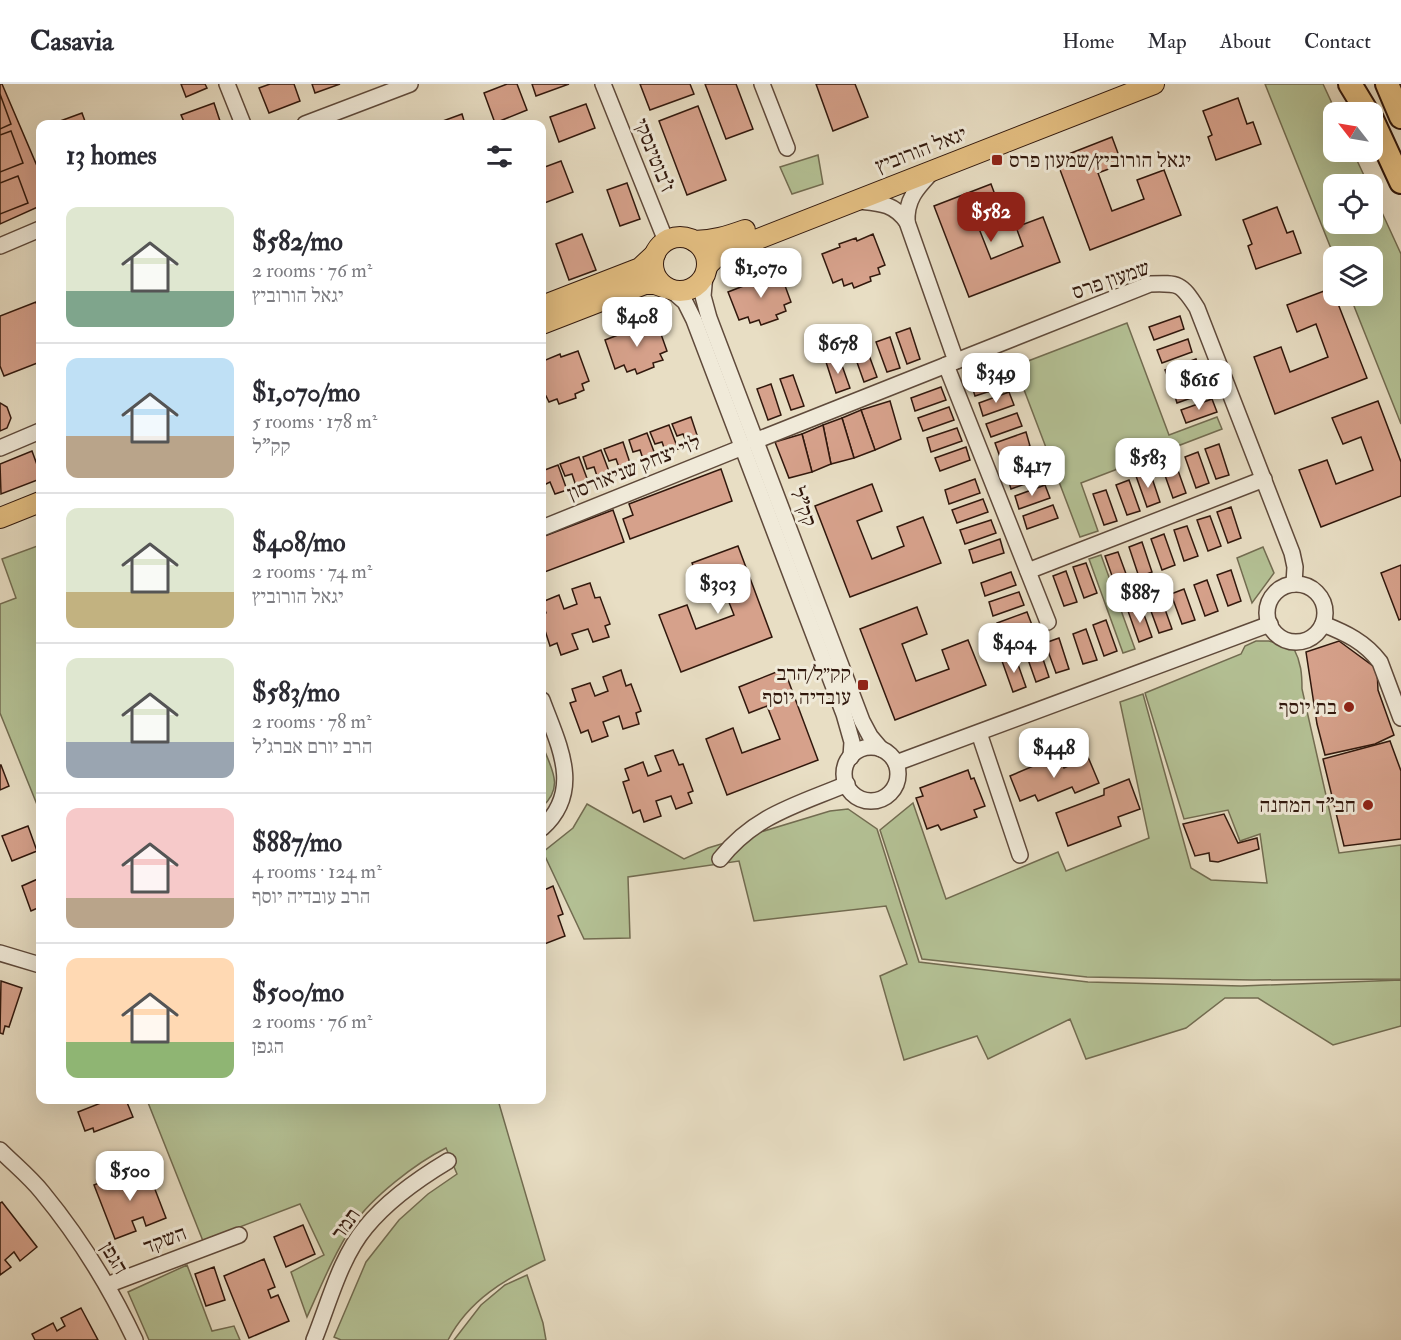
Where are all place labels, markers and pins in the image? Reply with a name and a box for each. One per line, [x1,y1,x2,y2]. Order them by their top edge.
place label: יגאל הורוביץ/שמעון פרס [1009,147,1191,174]
marker: יגאל הורוביץ/שמעון פרס [990,153,1004,167]
pin: $582 [955,192,1027,243]
pin: $1,070 [712,248,810,299]
pin: $408 [601,297,673,348]
pin: $678 [802,324,874,375]
pin: $349 [960,353,1032,404]
pin: $616 [1163,360,1235,411]
pin: $583 [1112,438,1184,489]
pin: $417 [996,446,1068,497]
pin: $303 [682,564,754,615]
pin: $887 [1104,573,1176,624]
pin: $404 [978,623,1050,674]
place label: קק״ל/הרב עובדיה יוסף [762,660,851,711]
marker: קק״ל/הרב עובדיה יוסף [856,678,870,692]
place label: בת יוסף [1279,694,1337,721]
marker: בת יוסף [1342,700,1356,714]
pin: $448 [1018,728,1090,779]
place label: חב"ד המחנה [1259,792,1356,819]
marker: חב"ד המחנה [1361,798,1375,812]
pin: $500 [94,1151,166,1202]

